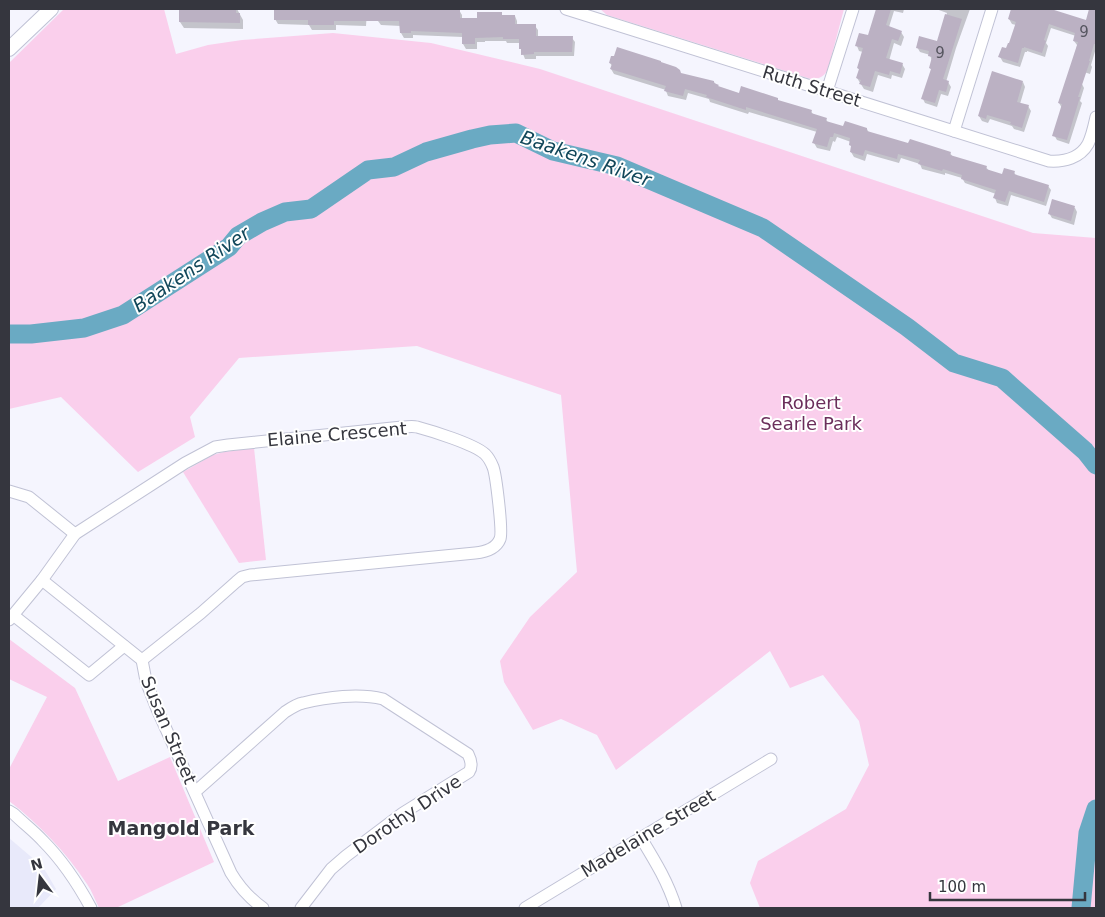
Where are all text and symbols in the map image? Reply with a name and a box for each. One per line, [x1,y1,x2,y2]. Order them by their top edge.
house number: 9 [1079,23,1089,41]
house number: 9 [935,44,945,62]
street label: Ruth Street [760,61,864,111]
water label: Baakens River [518,125,655,191]
water label: Baakens River [128,221,255,316]
park label: Robert Searle Park [760,392,862,434]
street label: Elaine Crescent [266,417,408,451]
street label: Susan Street [137,673,201,787]
street label: Dorothy Drive [349,770,465,858]
street label: Madelaine Street [577,785,719,881]
district label: Mangold Park [108,817,255,839]
north arrow [15,852,65,902]
text: N [29,855,44,874]
scale bar [930,870,1085,902]
text: 100 m [938,878,986,896]

